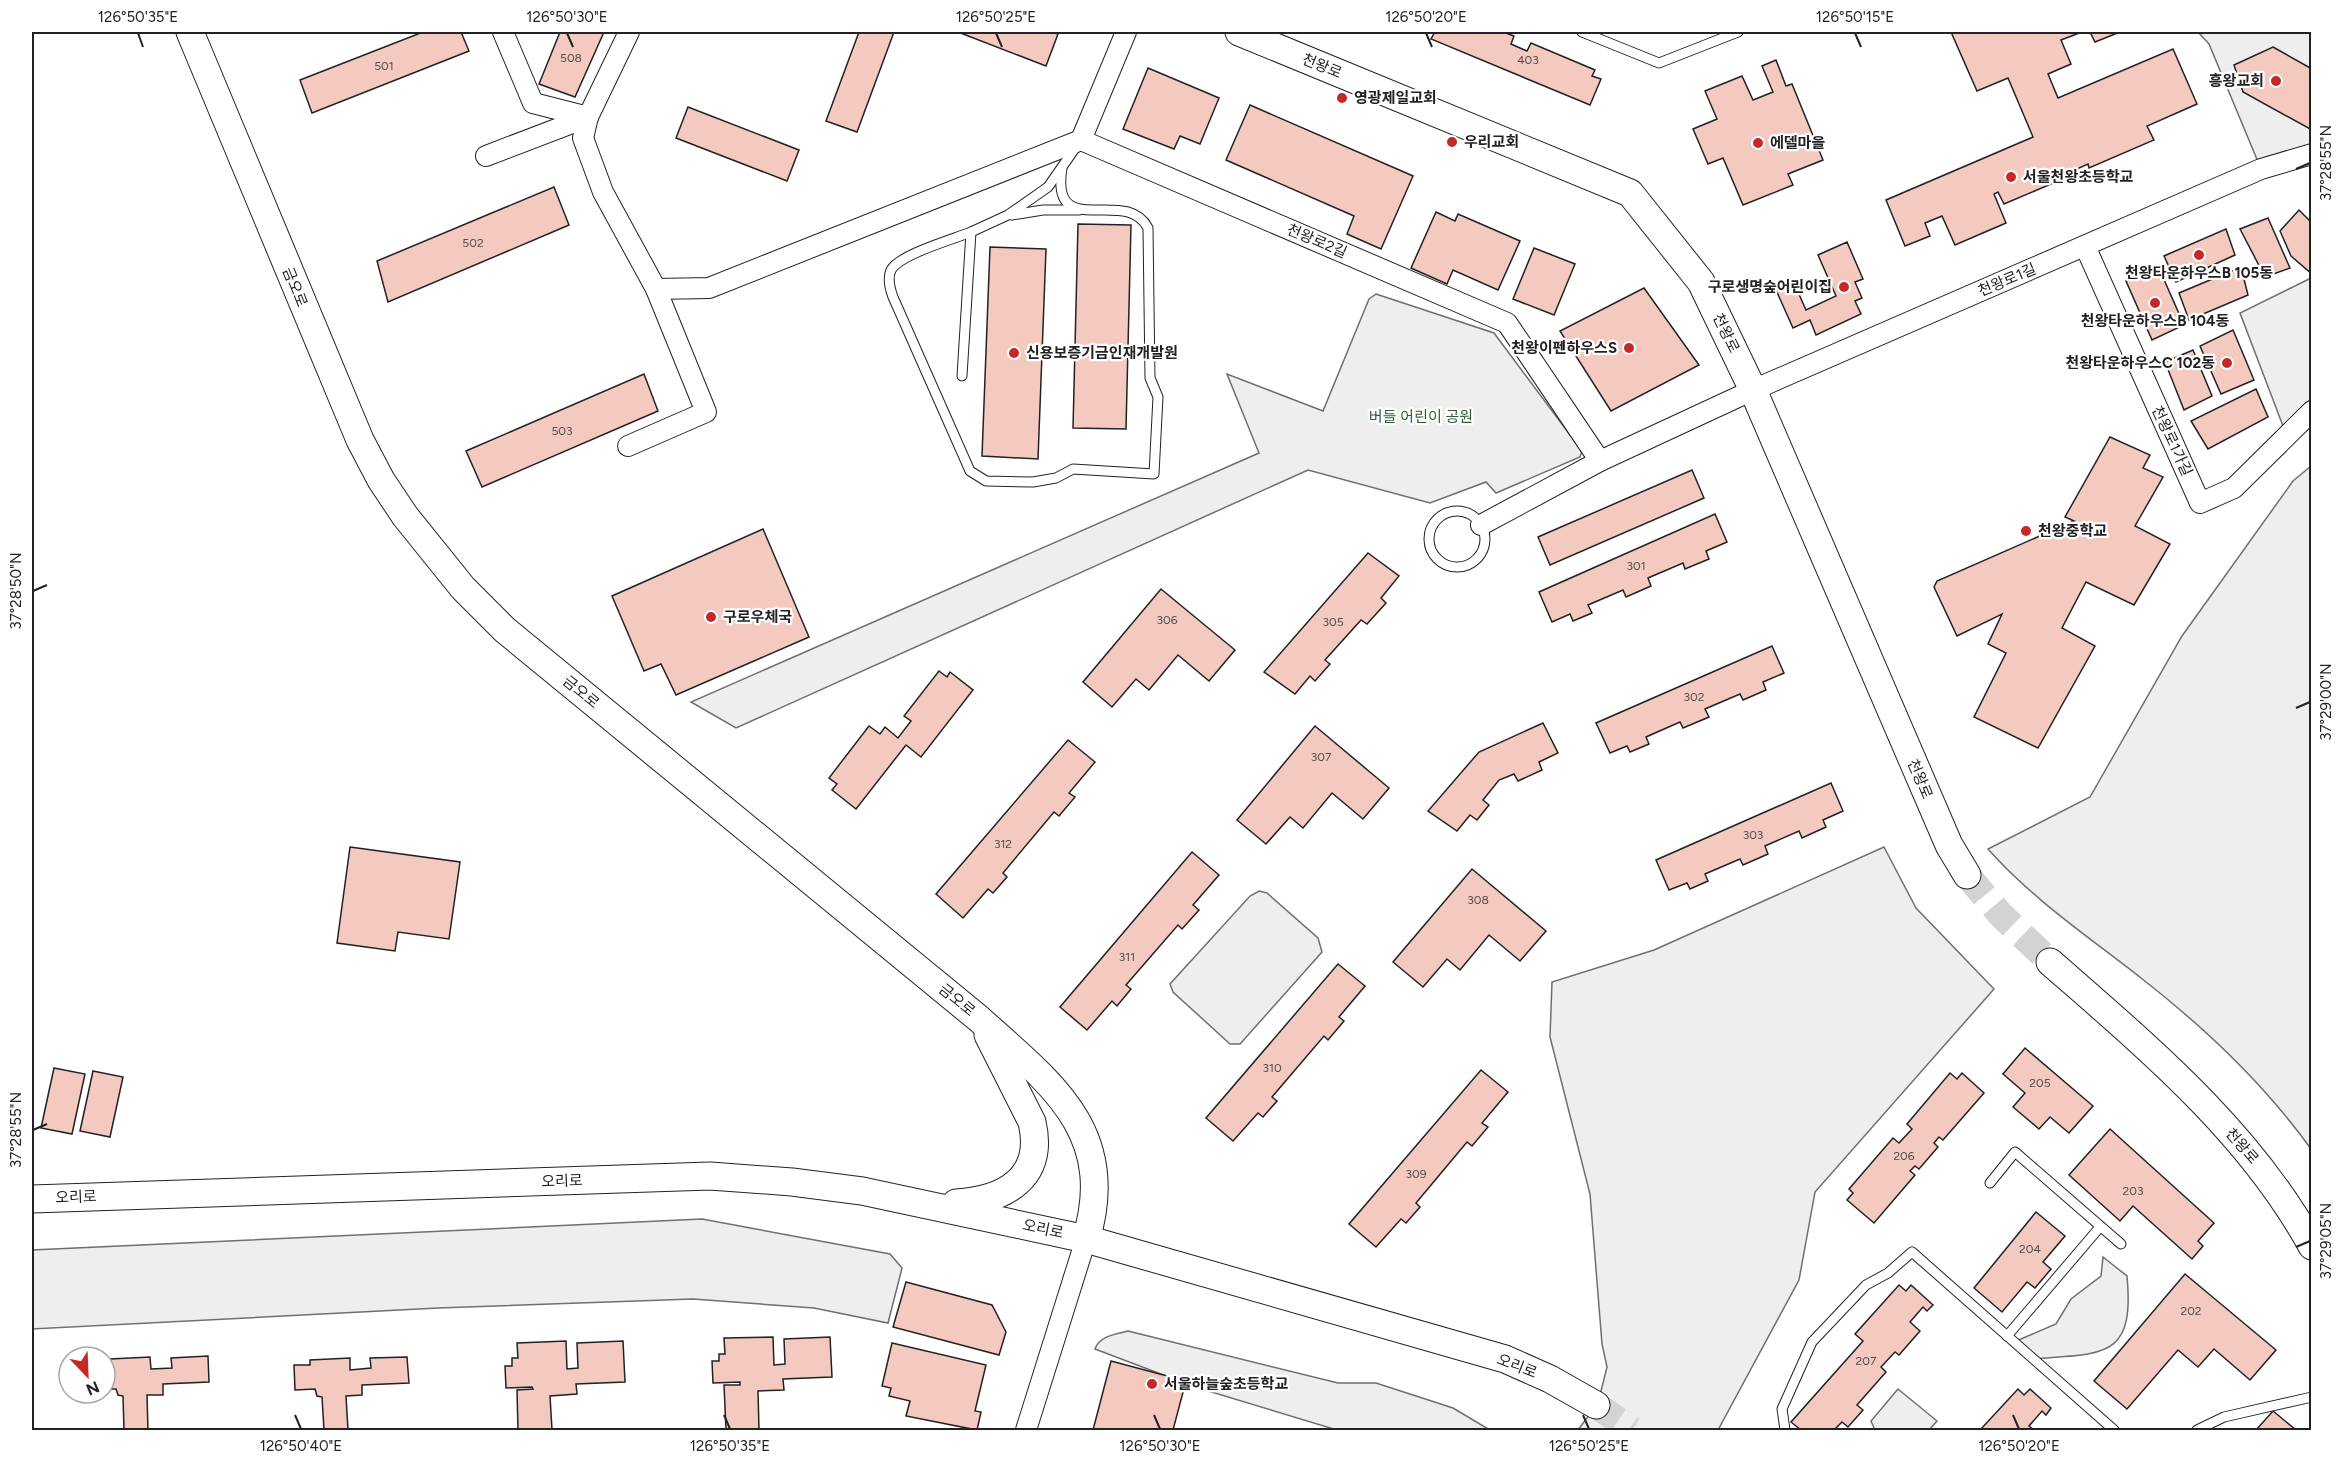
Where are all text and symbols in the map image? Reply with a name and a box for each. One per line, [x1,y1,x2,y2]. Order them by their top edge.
text: 126°50'35"E [98,8,178,26]
text: 126°50'30"E [526,8,608,26]
text: 126°50'25"E [956,8,1036,26]
text: 126°50'20"E [1385,8,1467,26]
text: 126°50'15"E [1816,8,1894,26]
street label: 천왕로 [1299,50,1345,82]
house number: 508 [560,51,582,65]
house number: 403 [1517,53,1539,67]
house number: 501 [374,59,394,73]
place label: 흥왕교회 [2209,72,2264,90]
marker: 흥왕교회 [2269,74,2283,88]
place label: 영광제일교회 [1354,89,1437,107]
marker: 영광제일교회 [1335,91,1349,105]
text: 37°28'55"N [2317,125,2335,201]
place label: 우리교회 [1464,133,1519,151]
place label: 에델마을 [1770,134,1825,152]
marker: 우리교회 [1445,135,1459,149]
marker: 에델마을 [1751,136,1765,150]
place label: 서울천왕초등학교 [2023,168,2134,186]
marker: 서울천왕초등학교 [2004,170,2018,184]
street label: 천왕로2길 [1284,220,1350,262]
house number: 502 [462,236,484,250]
marker: 천왕타운하우스B 105동 [2192,248,2206,262]
street label: 천왕로1길 [1975,260,2039,300]
street label: 금오로 [279,264,311,310]
place label: 천왕타운하우스B 105동 [2125,264,2273,282]
place label: 구로생명숲어린이집 [1708,278,1832,296]
marker: 구로생명숲어린이집 [1837,280,1851,294]
marker: 천왕타운하우스B 104동 [2148,296,2162,310]
street label: 천왕로 [1709,310,1743,356]
place label: 천왕타운하우스B 104동 [2081,312,2230,330]
place label: 천왕이펜하우스S [1511,339,1617,357]
marker: 천왕이펜하우스S [1622,341,1636,355]
place label: 신용보증기금인재개발원 [1026,344,1178,362]
marker: 신용보증기금인재개발원 [1007,346,1021,360]
place label: 천왕타운하우스C 102동 [2065,354,2215,372]
marker: 천왕타운하우스C 102동 [2220,356,2234,370]
street label: 천왕로1가길 [2148,403,2196,479]
park label: 버들 어린이 공원 [1369,408,1473,426]
house number: 503 [551,424,573,438]
place label: 천왕중학교 [2038,522,2107,540]
marker: 천왕중학교 [2019,524,2033,538]
text: 37°28'50"N [7,553,25,630]
house number: 301 [1626,559,1646,573]
place label: 구로우체국 [723,608,792,626]
marker: 구로우체국 [704,610,718,624]
house number: 306 [1156,613,1178,627]
house number: 305 [1322,615,1344,629]
text: 37°29'00"N [2317,663,2335,741]
street label: 금오로 [559,672,603,712]
house number: 302 [1684,690,1704,704]
house number: 307 [1311,750,1332,764]
street label: 천왕로 [1904,756,1936,802]
house number: 303 [1743,828,1763,842]
house number: 312 [994,837,1012,851]
house number: 308 [1467,893,1489,907]
house number: 311 [1119,950,1135,964]
street label: 금오로 [935,980,979,1020]
house number: 310 [1262,1061,1282,1075]
house number: 205 [2029,1076,2051,1090]
text: 37°28'55"N [7,1092,25,1168]
street label: 천왕로 [2222,1124,2262,1168]
house number: 206 [1893,1149,1915,1163]
house number: 309 [1405,1167,1427,1181]
street label: 오리로 [541,1171,583,1191]
house number: 203 [2123,1184,2143,1198]
street label: 오리로 [55,1187,97,1207]
text: 37°29'05"N [2317,1203,2335,1279]
street label: 오리로 [1021,1216,1065,1242]
house number: 204 [2019,1242,2041,1256]
house number: 202 [2180,1304,2202,1318]
north arrow [57,1345,117,1405]
street label: 오리로 [1494,1350,1540,1382]
house number: 207 [1856,1354,1877,1368]
place label: 서울하늘숲초등학교 [1164,1375,1288,1393]
text: N [83,1377,102,1400]
marker: 서울하늘숲초등학교 [1145,1377,1159,1391]
text: 126°50'40"E [260,1437,342,1455]
text: 126°50'35"E [690,1437,770,1455]
text: 126°50'30"E [1119,1437,1201,1455]
text: 126°50'25"E [1549,1437,1629,1455]
text: 126°50'20"E [1978,1437,2060,1455]

